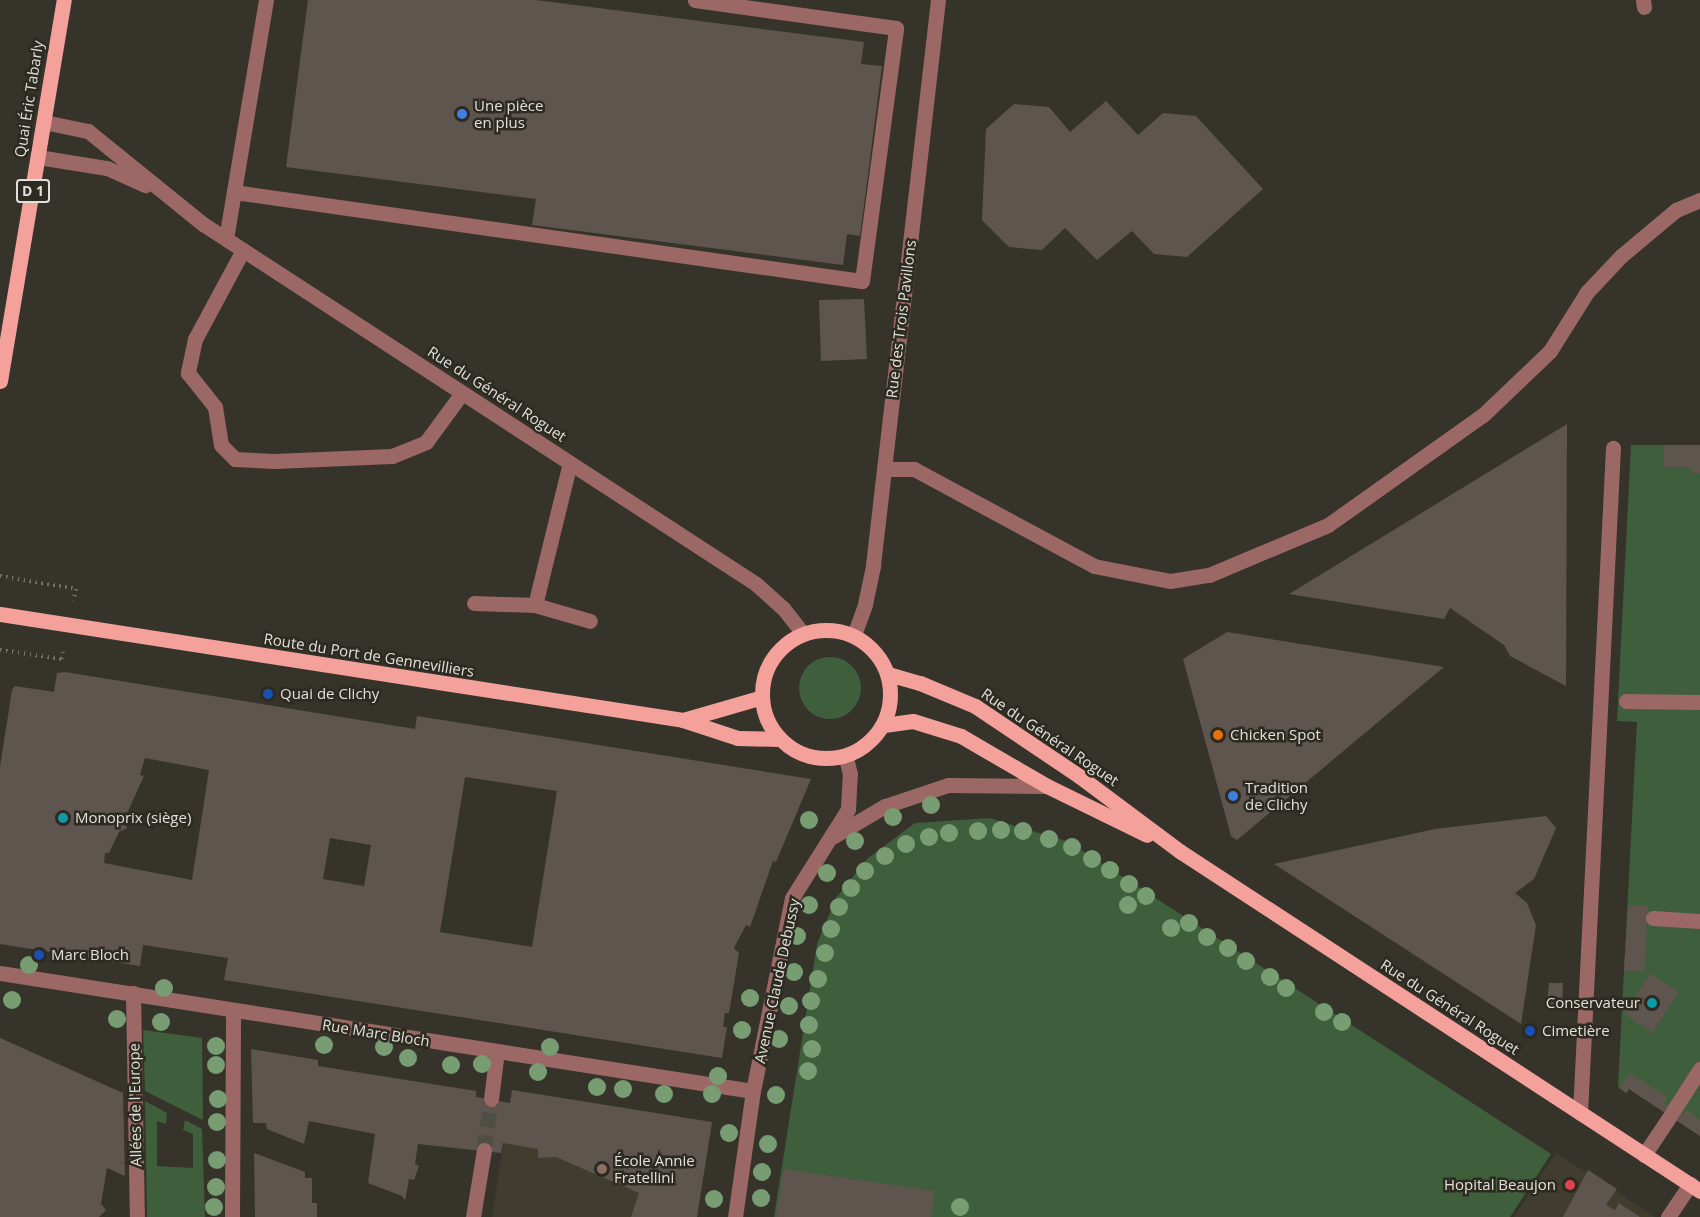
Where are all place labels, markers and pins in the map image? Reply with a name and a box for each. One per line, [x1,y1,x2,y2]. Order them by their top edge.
place label: Une pièce en plus [474,96,543,131]
marker: Une pièce en plus [455,107,469,121]
place label: Quai de Clichy [280,685,379,703]
marker: Quai de Clichy [261,687,275,701]
place label: Chicken Spot [1230,726,1321,744]
marker: Chicken Spot [1211,728,1225,742]
place label: Tradition de Clichy [1245,778,1308,813]
marker: Tradition de Clichy [1226,789,1240,803]
place label: Monoprix (siège) [75,809,191,827]
marker: Monoprix (siège) [56,811,70,825]
place label: Marc Bloch [51,946,129,964]
marker: Marc Bloch [32,948,46,962]
place label: Conservateur [1546,994,1640,1012]
marker: Conservateur [1645,996,1659,1010]
place label: Cimetière [1542,1022,1610,1040]
marker: Cimetière [1523,1024,1537,1038]
place label: École Annie Fratellini [614,1151,695,1186]
marker: École Annie Fratellini [595,1162,609,1176]
place label: Hopital Beaujon [1444,1176,1556,1194]
marker: Hopital Beaujon [1561,1176,1579,1194]

